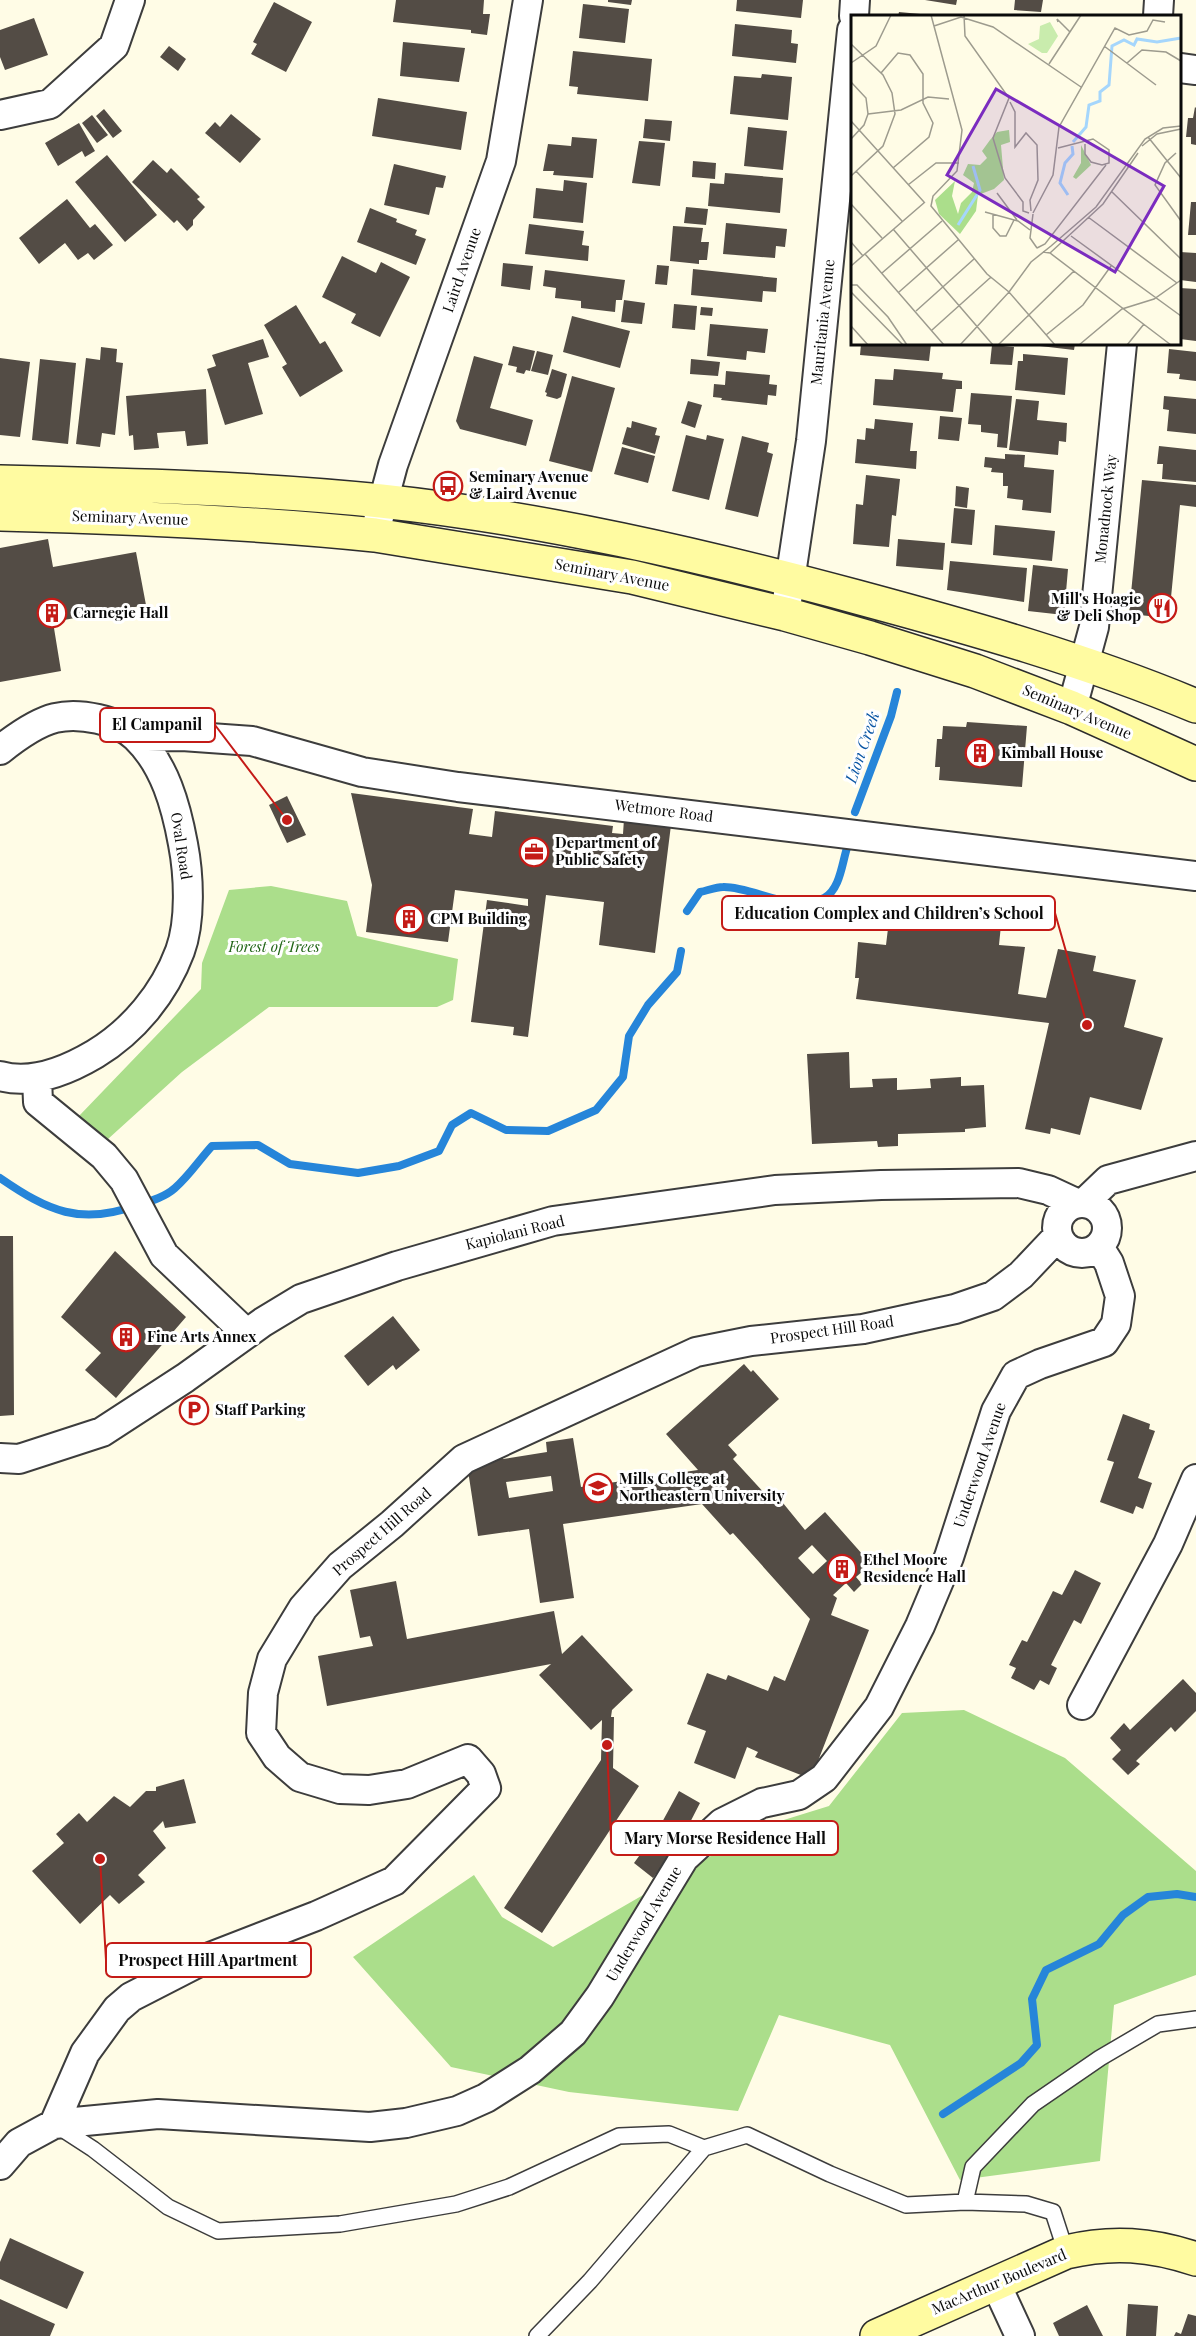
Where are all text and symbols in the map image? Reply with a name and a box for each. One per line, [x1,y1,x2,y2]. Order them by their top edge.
inset map [851,15,1181,345]
street label: Laird Avenue [437,225,485,315]
street label: Mauritania Avenue [805,258,839,386]
street label: Monadnock Way [1089,453,1121,564]
place label: Seminary Avenue & Laird Avenue [469,466,589,503]
bus stop icon: Seminary Avenue & Laird Avenue [432,470,464,502]
street label: Seminary Avenue [72,505,189,529]
street label: Seminary Avenue [553,553,671,595]
place label: Mill's Hoagie & Deli Shop [1051,588,1141,625]
restaurant icon: Mill's Hoagie & Deli Shop [1146,592,1178,624]
building icon: Carnegie Hall [36,597,68,629]
place label: Carnegie Hall [73,602,169,622]
street label: Seminary Avenue [1020,679,1135,743]
callout: El Campanil [100,708,215,742]
water label: Lion Creek [839,708,884,786]
text: El Campanil [112,713,202,734]
building icon: Kimball House [964,737,996,769]
place label: Kimball House [1001,742,1104,762]
street label: Wetmore Road [613,794,715,826]
street label: Oval Road [167,811,197,881]
place label: Department of Public Safety [555,832,658,869]
office icon: Department of Public Safety [518,836,550,868]
callout: Education Complex and Children’s School [722,896,1055,930]
text: Education Complex and Children’s School [734,902,1044,923]
building icon: CPM Building [393,903,425,935]
place label: CPM Building [430,908,528,928]
park label: Forest of Trees [227,936,320,956]
street label: Kapiolani Road [463,1210,567,1254]
street label: Prospect Hill Road [769,1310,895,1348]
building icon: Fine Arts Annex [110,1321,142,1353]
place label: Fine Arts Annex [147,1326,257,1346]
parking icon: Staff Parking [178,1394,210,1426]
place label: Staff Parking [215,1399,306,1419]
street label: Underwood Avenue [948,1399,1010,1530]
place label: Mills College at Northeastern University [619,1468,785,1505]
school or university icon: Mills College at Northeastern University [582,1472,614,1504]
street label: Prospect Hill Road [328,1483,435,1580]
place label: Ethel Moore Residence Hall [863,1549,966,1586]
building icon: Ethel Moore Residence Hall [826,1553,858,1585]
callout: Mary Morse Residence Hall [611,1821,838,1855]
text: Mary Morse Residence Hall [624,1827,826,1848]
street label: Underwood Avenue [601,1862,686,1985]
callout: Prospect Hill Apartment [106,1943,311,1977]
text: Prospect Hill Apartment [118,1949,298,1970]
street label: MacArthur Boulevard [928,2244,1069,2319]

